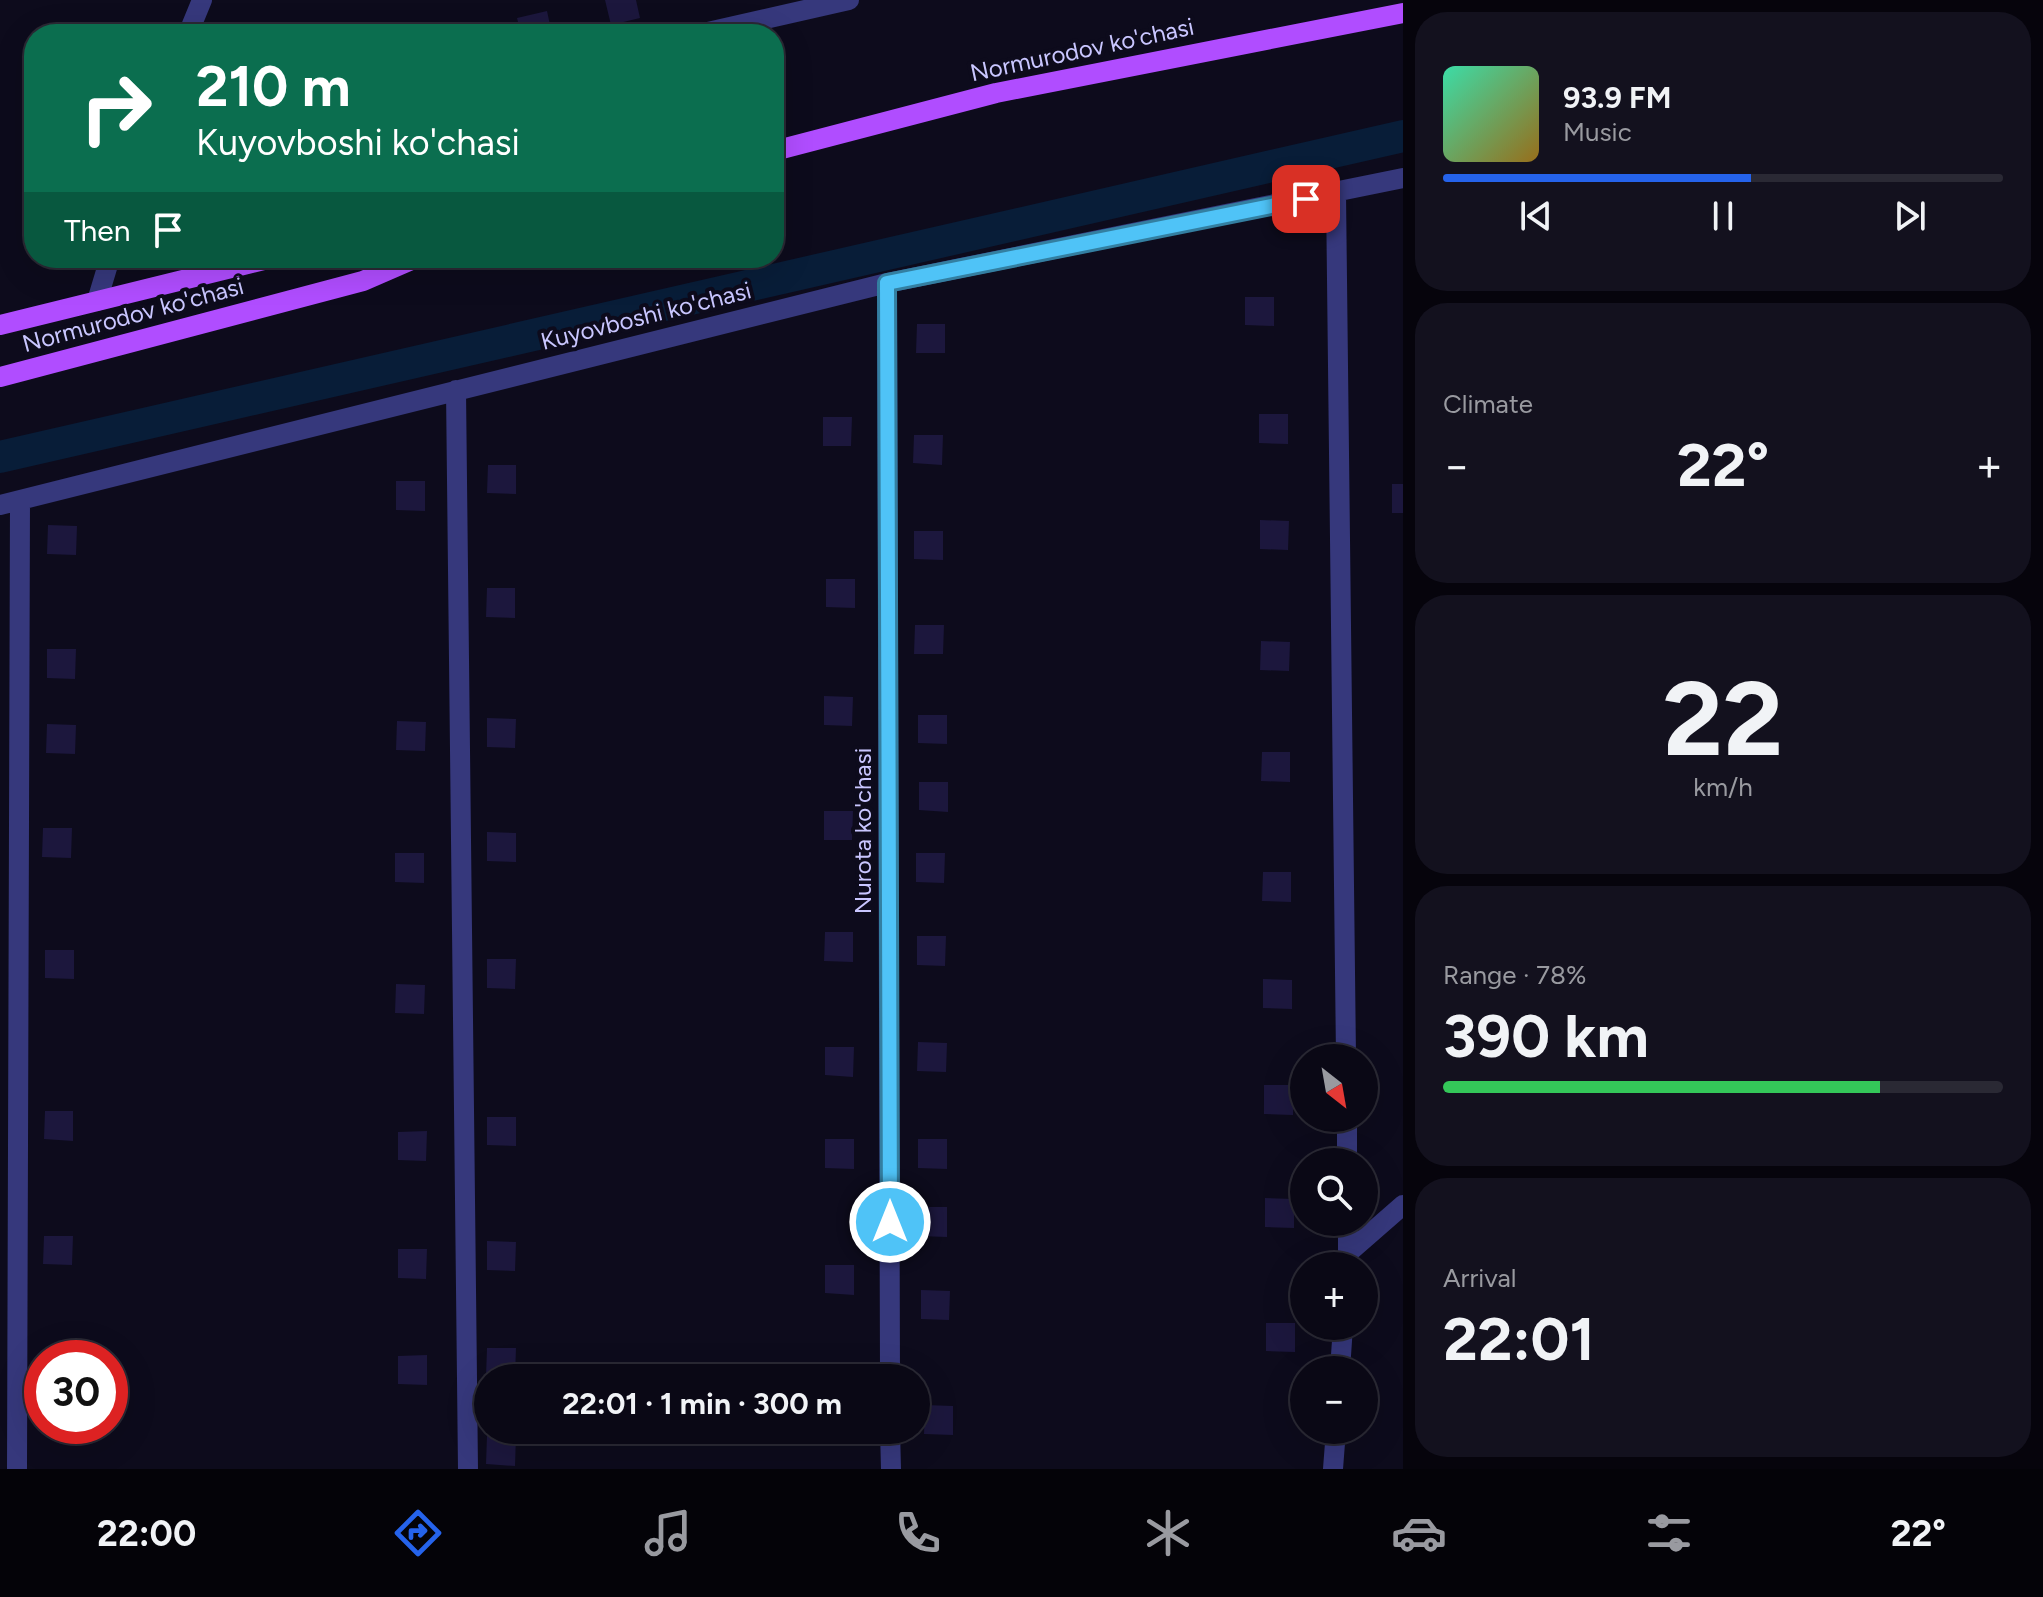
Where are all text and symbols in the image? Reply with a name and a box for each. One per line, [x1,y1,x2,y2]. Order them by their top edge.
street label: Normurodov ko'chasi [967,12,1196,87]
text: 210 m [196,53,351,120]
icon: right [64,56,168,160]
text: 93.9 FM [1563,79,1671,116]
text: Music [1563,116,1632,148]
text: Kuyovboshi ko'chasi [196,121,520,164]
pin [1272,165,1340,233]
icon: arrive [1284,177,1328,221]
icon: previous [1514,194,1558,238]
icon: pause [1701,194,1745,238]
icon: next [1888,194,1932,238]
icon: arrive [146,208,190,252]
text: Then [64,212,130,249]
street label: Normurodov ko'chasi [19,271,247,358]
street label: Kuyovboshi ko'chasi [538,275,754,356]
text: Climate [1443,388,1533,420]
text: 22° [1677,429,1769,501]
text: − [1443,439,1470,492]
text: + [1976,439,2003,492]
text: 22 [1663,656,1783,781]
street label: Nurota ko'chasi [848,748,877,914]
text: km/h [1693,771,1753,803]
text: Range · 78% [1443,959,1586,991]
text: 390 km [1443,1000,1649,1072]
north arrow [1290,1044,1378,1132]
map controls [1290,1044,1378,1444]
button: search [1290,1148,1378,1236]
position arrow [848,1180,932,1264]
button: + [1290,1252,1378,1340]
text: Arrival [1443,1262,1516,1294]
text: 22:01 [1443,1303,1595,1375]
speed limit sign: 30 [24,1340,128,1444]
button: − [1290,1356,1378,1444]
text: 22:01 · 1 min · 300 m [562,1385,842,1422]
icon: directions [390,1505,446,1561]
icon: music [640,1505,696,1561]
icon: phone [890,1505,946,1561]
icon: climate [1140,1505,1196,1561]
icon: car [1391,1505,1447,1561]
icon: filters [1641,1505,1697,1561]
text: 22:00 [97,1512,196,1555]
text: 22° [1891,1512,1946,1555]

